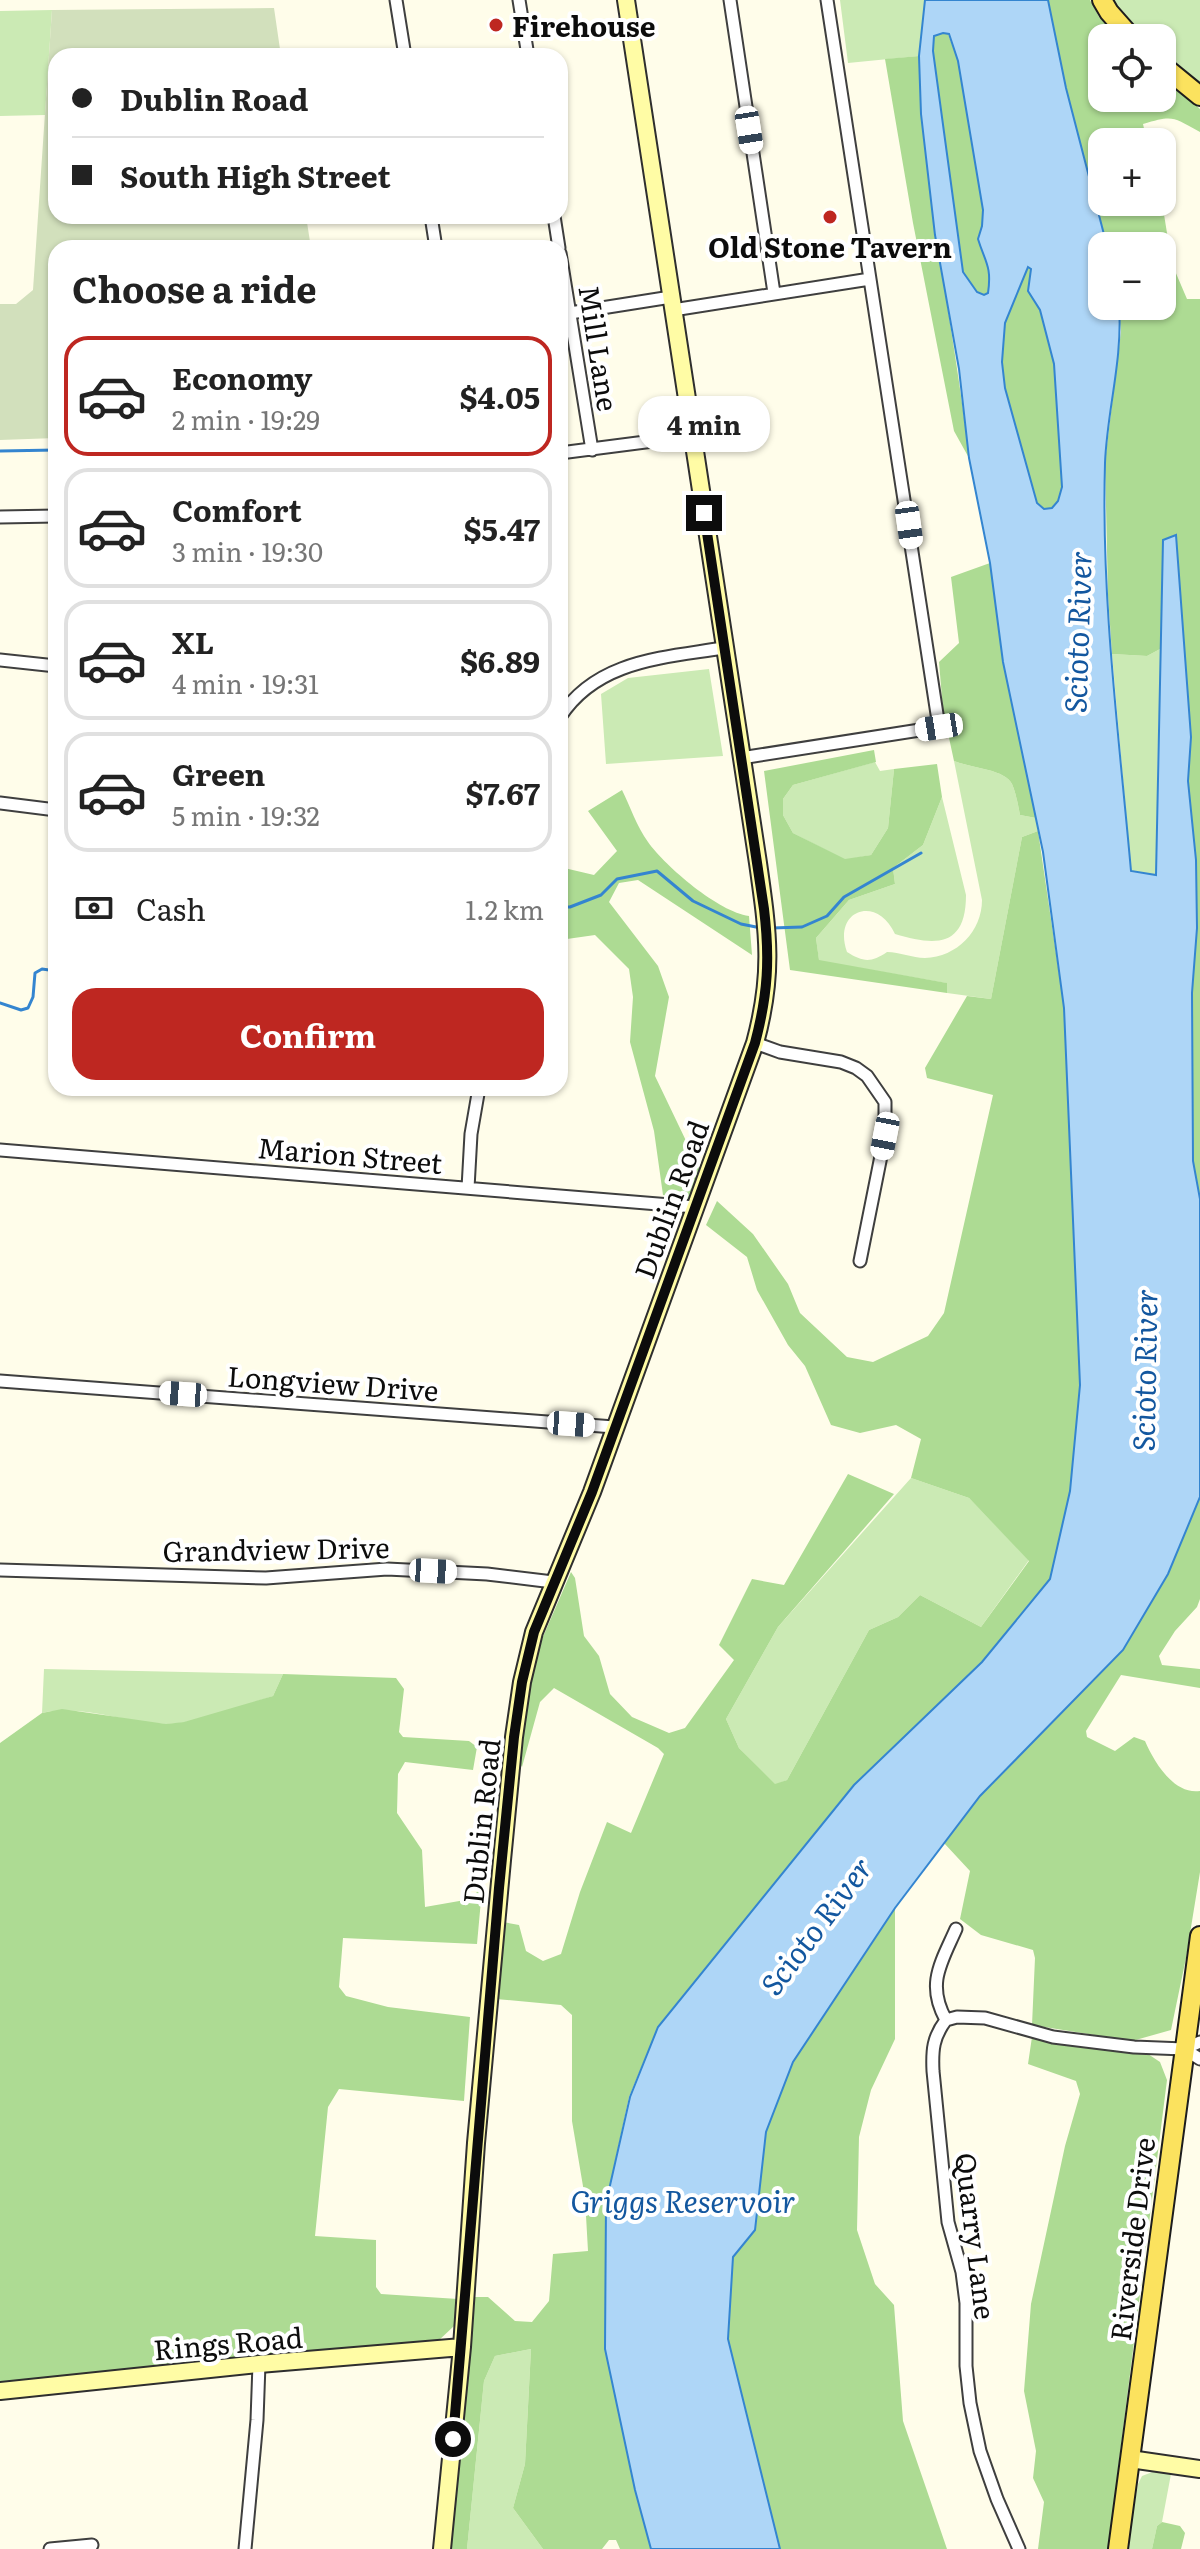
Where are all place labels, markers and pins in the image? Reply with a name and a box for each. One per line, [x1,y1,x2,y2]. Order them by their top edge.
place label: Firehouse [512,4,656,46]
marker: Firehouse [487,16,505,34]
marker: Old Stone Tavern [821,208,839,226]
place label: Old Stone Tavern [708,225,952,267]

